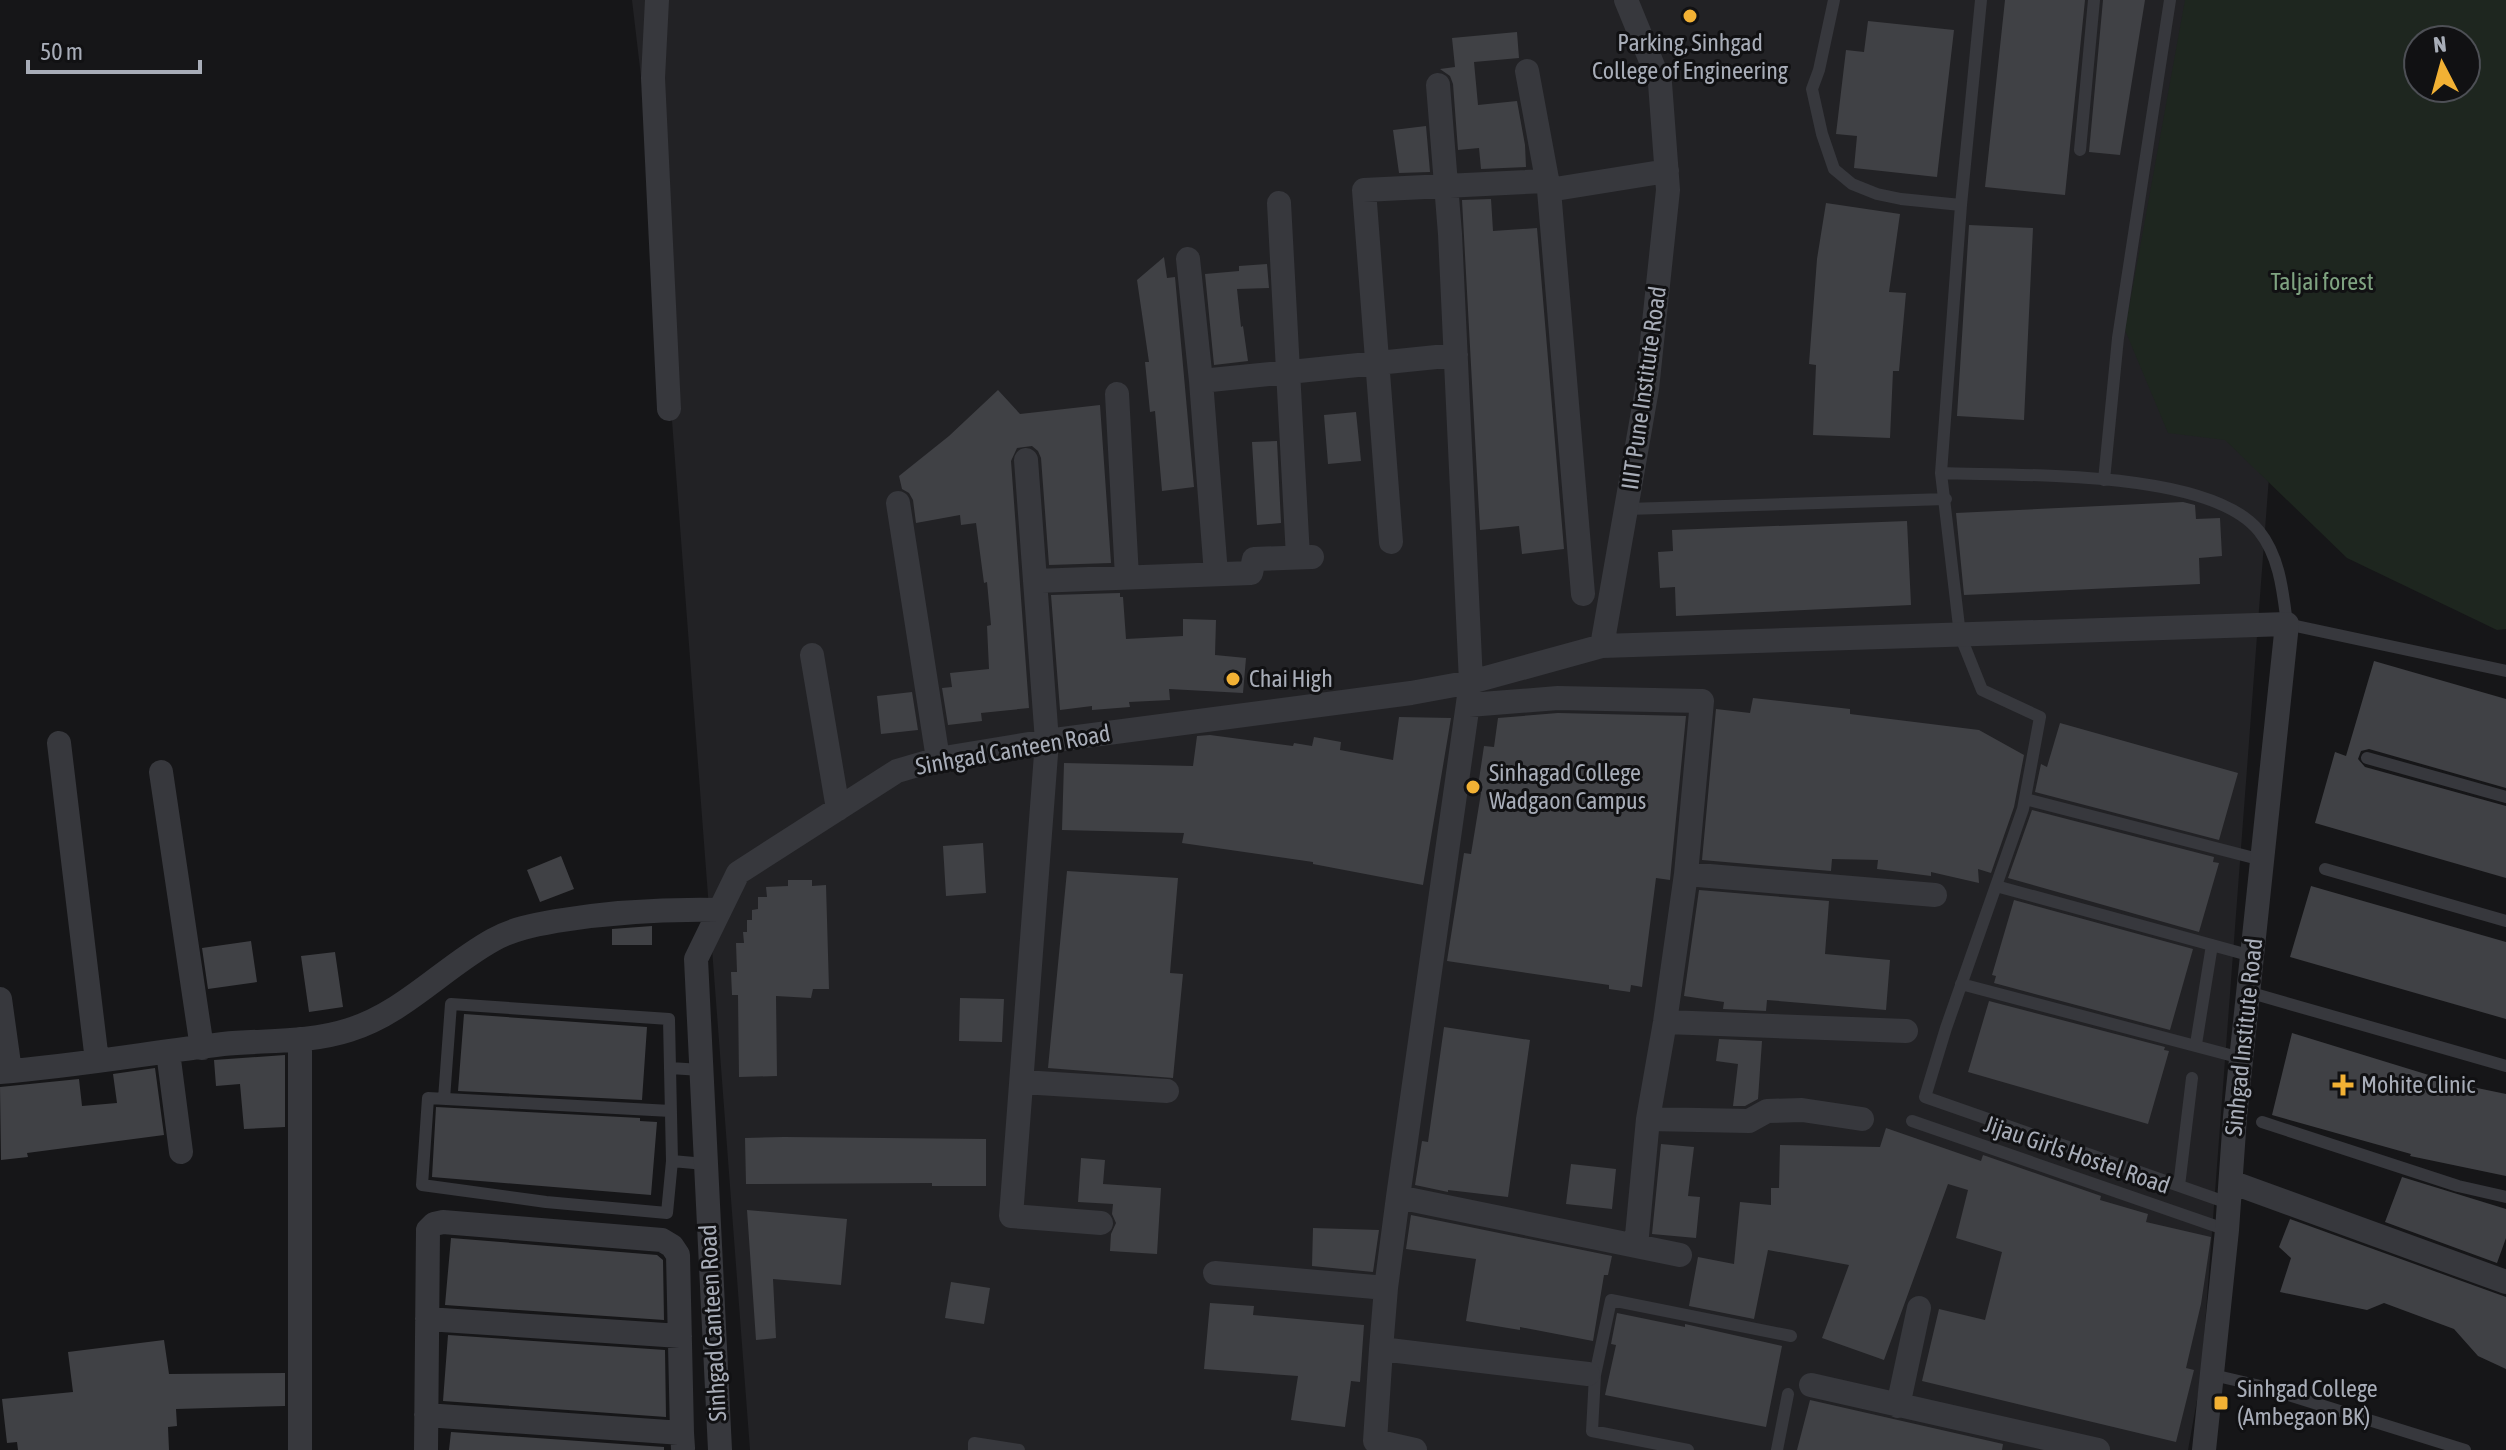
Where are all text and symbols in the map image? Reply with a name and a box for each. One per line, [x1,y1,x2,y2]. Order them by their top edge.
marker: Parking, Sinhgad College of Engineering [1681,7,1699,25]
scale bar [28,24,200,74]
north arrow [2402,24,2482,104]
place label: Parking, Sinhgad College of Engineering [1592,29,1789,84]
text: N [2432,31,2448,58]
text: 50 m [40,38,83,65]
park label: Taljai forest [2270,268,2374,295]
street label: IIIT Pune Institute Road [1616,284,1671,491]
place label: Chai High [1249,665,1333,692]
marker: Chai High [1224,670,1242,688]
street label: Sinhgad Canteen Road [913,719,1112,780]
place label: Sinhagad College Wadgaon Campus [1489,759,1646,814]
marker: Sinhagad College Wadgaon Campus [1464,778,1482,796]
street label: Sinhgad Institute Road [2220,937,2267,1137]
place label: Mohite Clinic [2361,1071,2475,1098]
marker: Mohite Clinic [2332,1074,2354,1096]
street label: Jijau Girls Hostel Road [1981,1110,2174,1199]
street label: Sinhgad Canteen Road [694,1224,731,1422]
place label: Sinhgad College (Ambegaon BK) [2237,1375,2378,1430]
marker: Sinhgad College (Ambegaon BK) [2212,1394,2230,1412]

